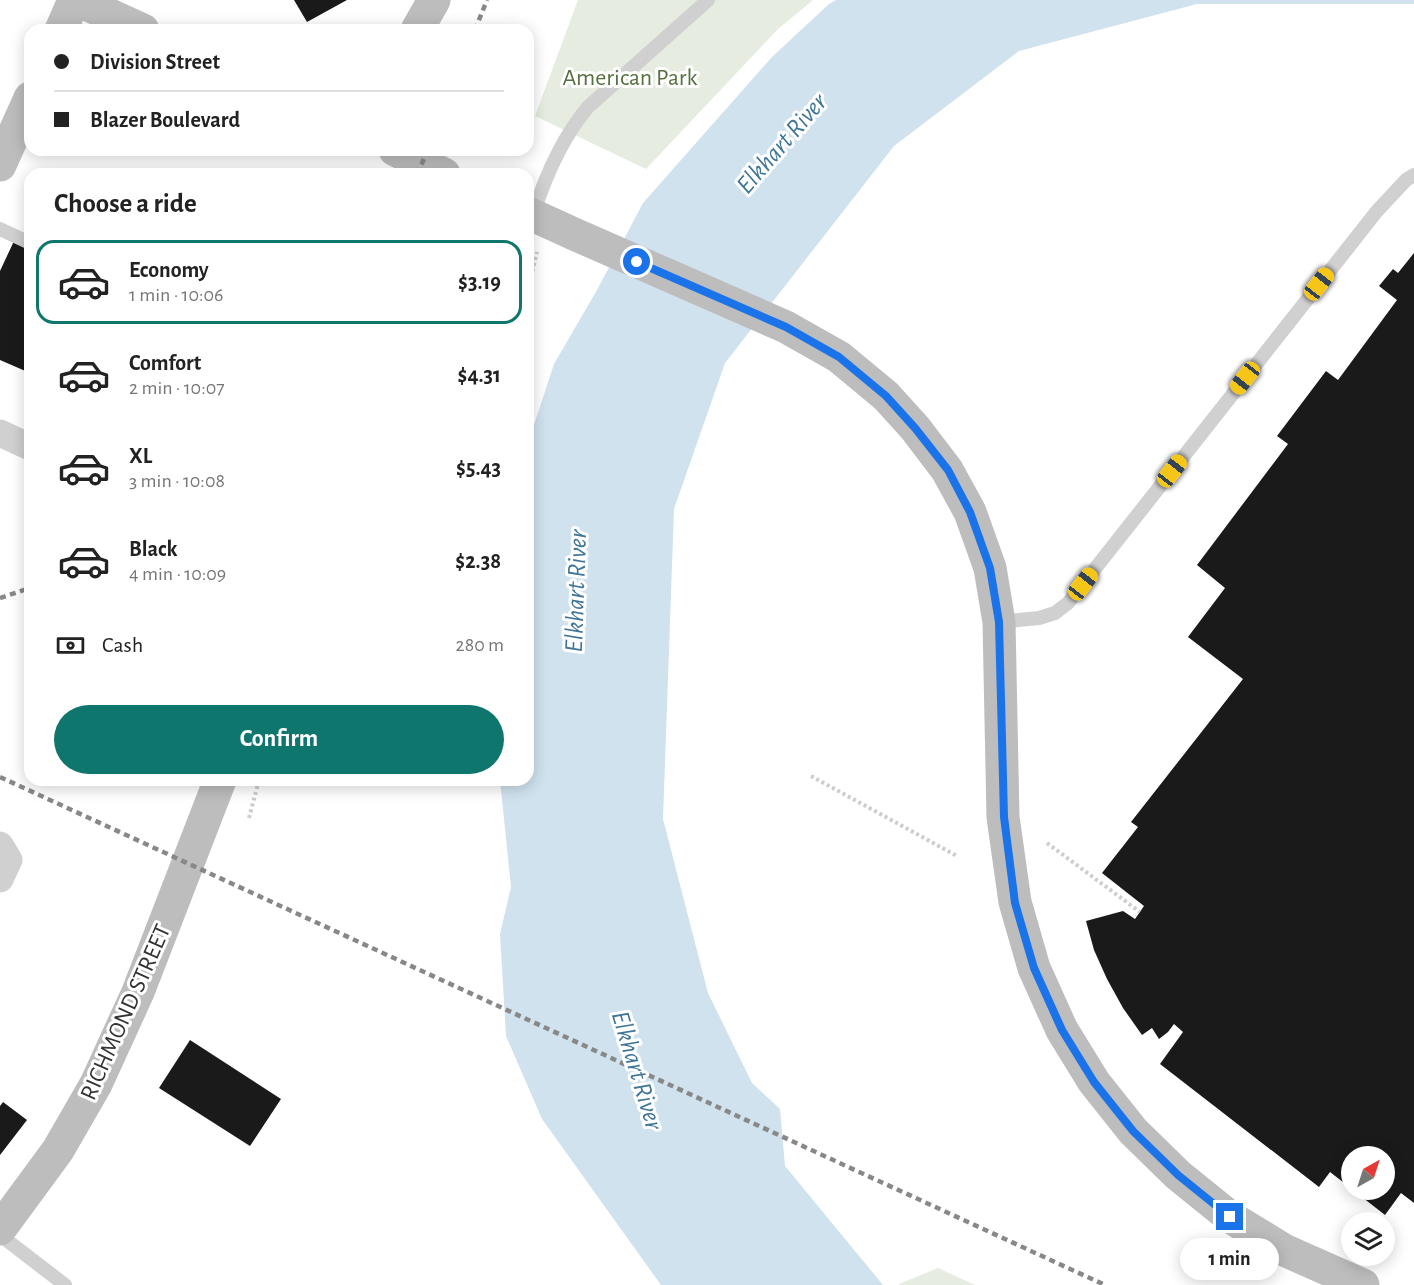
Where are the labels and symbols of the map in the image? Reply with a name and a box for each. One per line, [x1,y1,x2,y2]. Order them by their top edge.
park label: American Park [562,66,698,90]
water label: Elkhart River [732,88,833,198]
route start [623,248,650,275]
car [1301,264,1337,304]
car [1227,358,1263,398]
car [1154,451,1190,491]
water label: Elkhart River [561,528,591,653]
car [1065,564,1101,604]
street label: RICHMOND STREET [76,921,175,1104]
water label: Elkhart River [607,1008,668,1134]
north arrow [1341,1146,1395,1200]
route end [1216,1203,1243,1230]
callout: 1 min [1180,1238,1280,1280]

